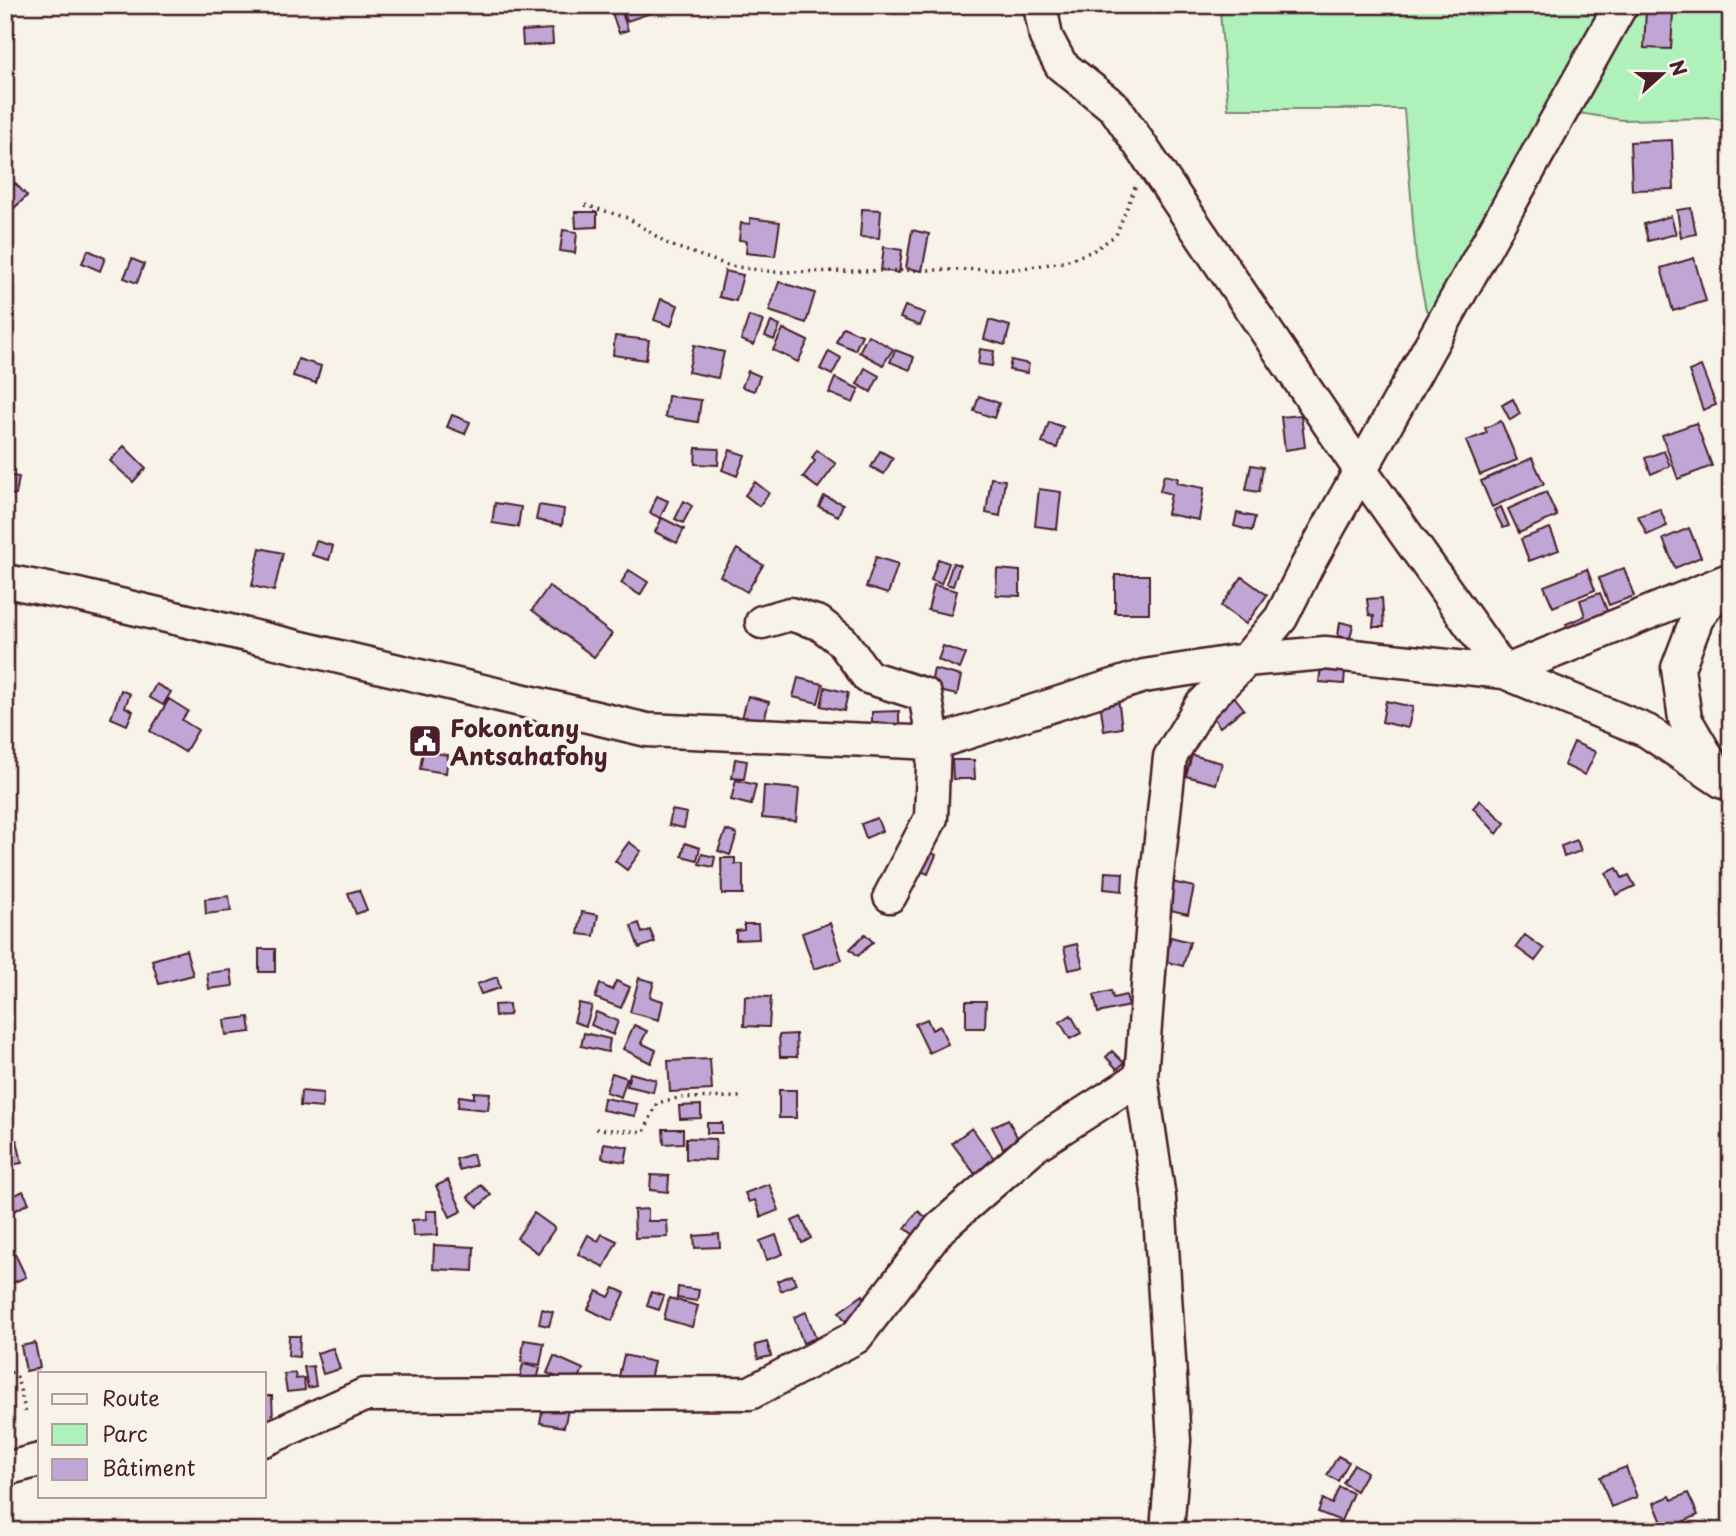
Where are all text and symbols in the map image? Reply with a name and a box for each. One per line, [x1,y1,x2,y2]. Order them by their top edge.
north arrow [1628,38,1698,108]
text: N [1663,56,1695,80]
place label: Fokontany Antsahafohy [449,709,608,773]
public building icon: Fokontany Antsahafohy [406,722,444,760]
legend [38,1372,266,1498]
text: Route [102,1381,160,1413]
text: Parc [102,1417,148,1449]
text: Bâtiment [102,1451,195,1483]

